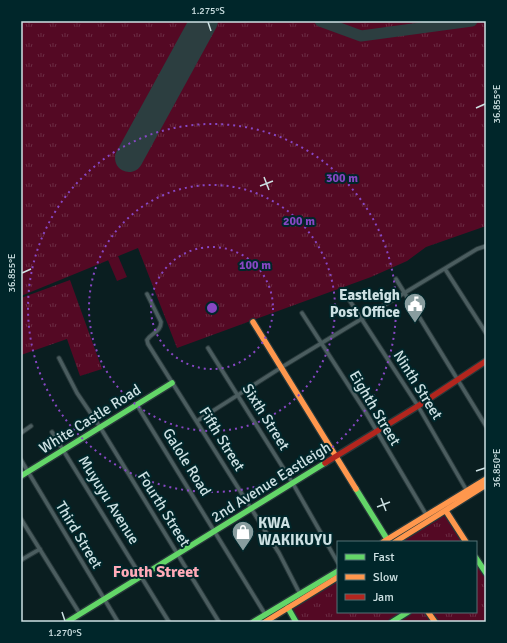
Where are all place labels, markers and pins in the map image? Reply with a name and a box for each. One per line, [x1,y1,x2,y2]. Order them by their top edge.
place label: Eastleigh Post Office [330,286,400,321]
public building icon: Eastleigh Post Office [402,291,428,324]
centre of rings [205,301,219,315]
place label: KWA WAKIKUYU [258,514,332,549]
shop icon: KWA WAKIKUYU [230,519,256,552]

